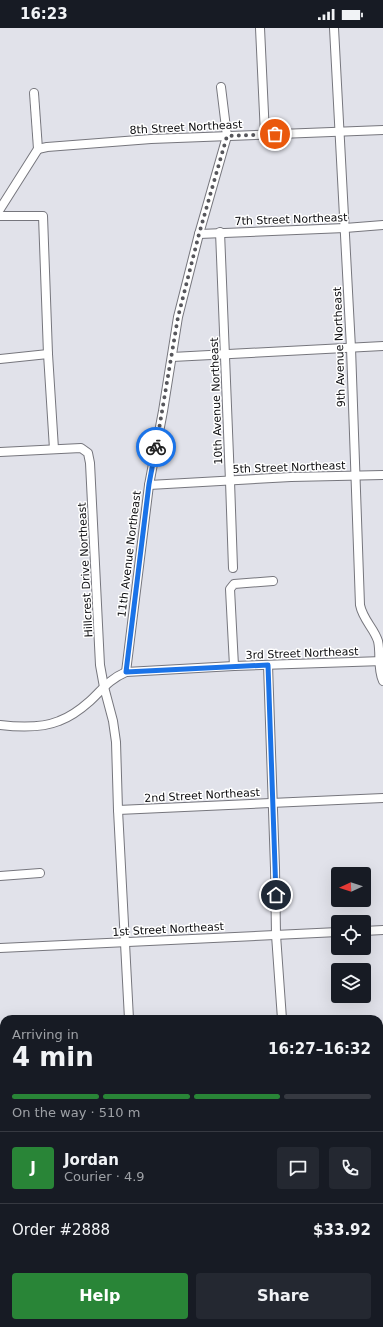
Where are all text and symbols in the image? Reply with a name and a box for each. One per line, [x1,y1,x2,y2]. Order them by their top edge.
text: 16:23 [20,5,68,23]
pin [258,117,292,151]
street label: 8th Street Northeast [129,118,243,137]
icon: bag [264,123,286,145]
street label: 7th Street Northeast [234,211,348,228]
street label: 9th Avenue Northeast [331,286,348,407]
street label: 10th Avenue Northeast [208,336,225,465]
courier [136,427,176,467]
icon: bike [145,436,167,458]
street label: 5th Street Northeast [232,459,346,476]
street label: 11th Avenue Northeast [115,489,144,618]
street label: Hillcrest Drive Northeast [75,501,96,638]
street label: 3rd Street Northeast [245,645,359,662]
street label: 2nd Street Northeast [144,786,261,805]
north arrow [331,867,371,907]
map controls [331,867,371,1003]
pin [259,878,293,912]
icon: home [265,884,287,906]
button: locate [331,915,371,955]
street label: 1st Street Northeast [112,920,225,939]
button: layers [331,963,371,1003]
text: Arriving in [12,1027,79,1042]
text: 16:27–16:32 [268,1040,371,1058]
text: 4 min [12,1042,94,1072]
text: On the way · 510 m [12,1105,140,1120]
button: chat [277,1147,319,1189]
button: phone [329,1147,371,1189]
text: Jordan [64,1151,119,1169]
text: J [30,1159,36,1177]
text: Courier · 4.9 [64,1169,145,1184]
text: Order #2888 [12,1221,110,1239]
text: $33.92 [313,1221,371,1239]
button: Help [12,1273,188,1319]
button: Share [196,1273,371,1319]

